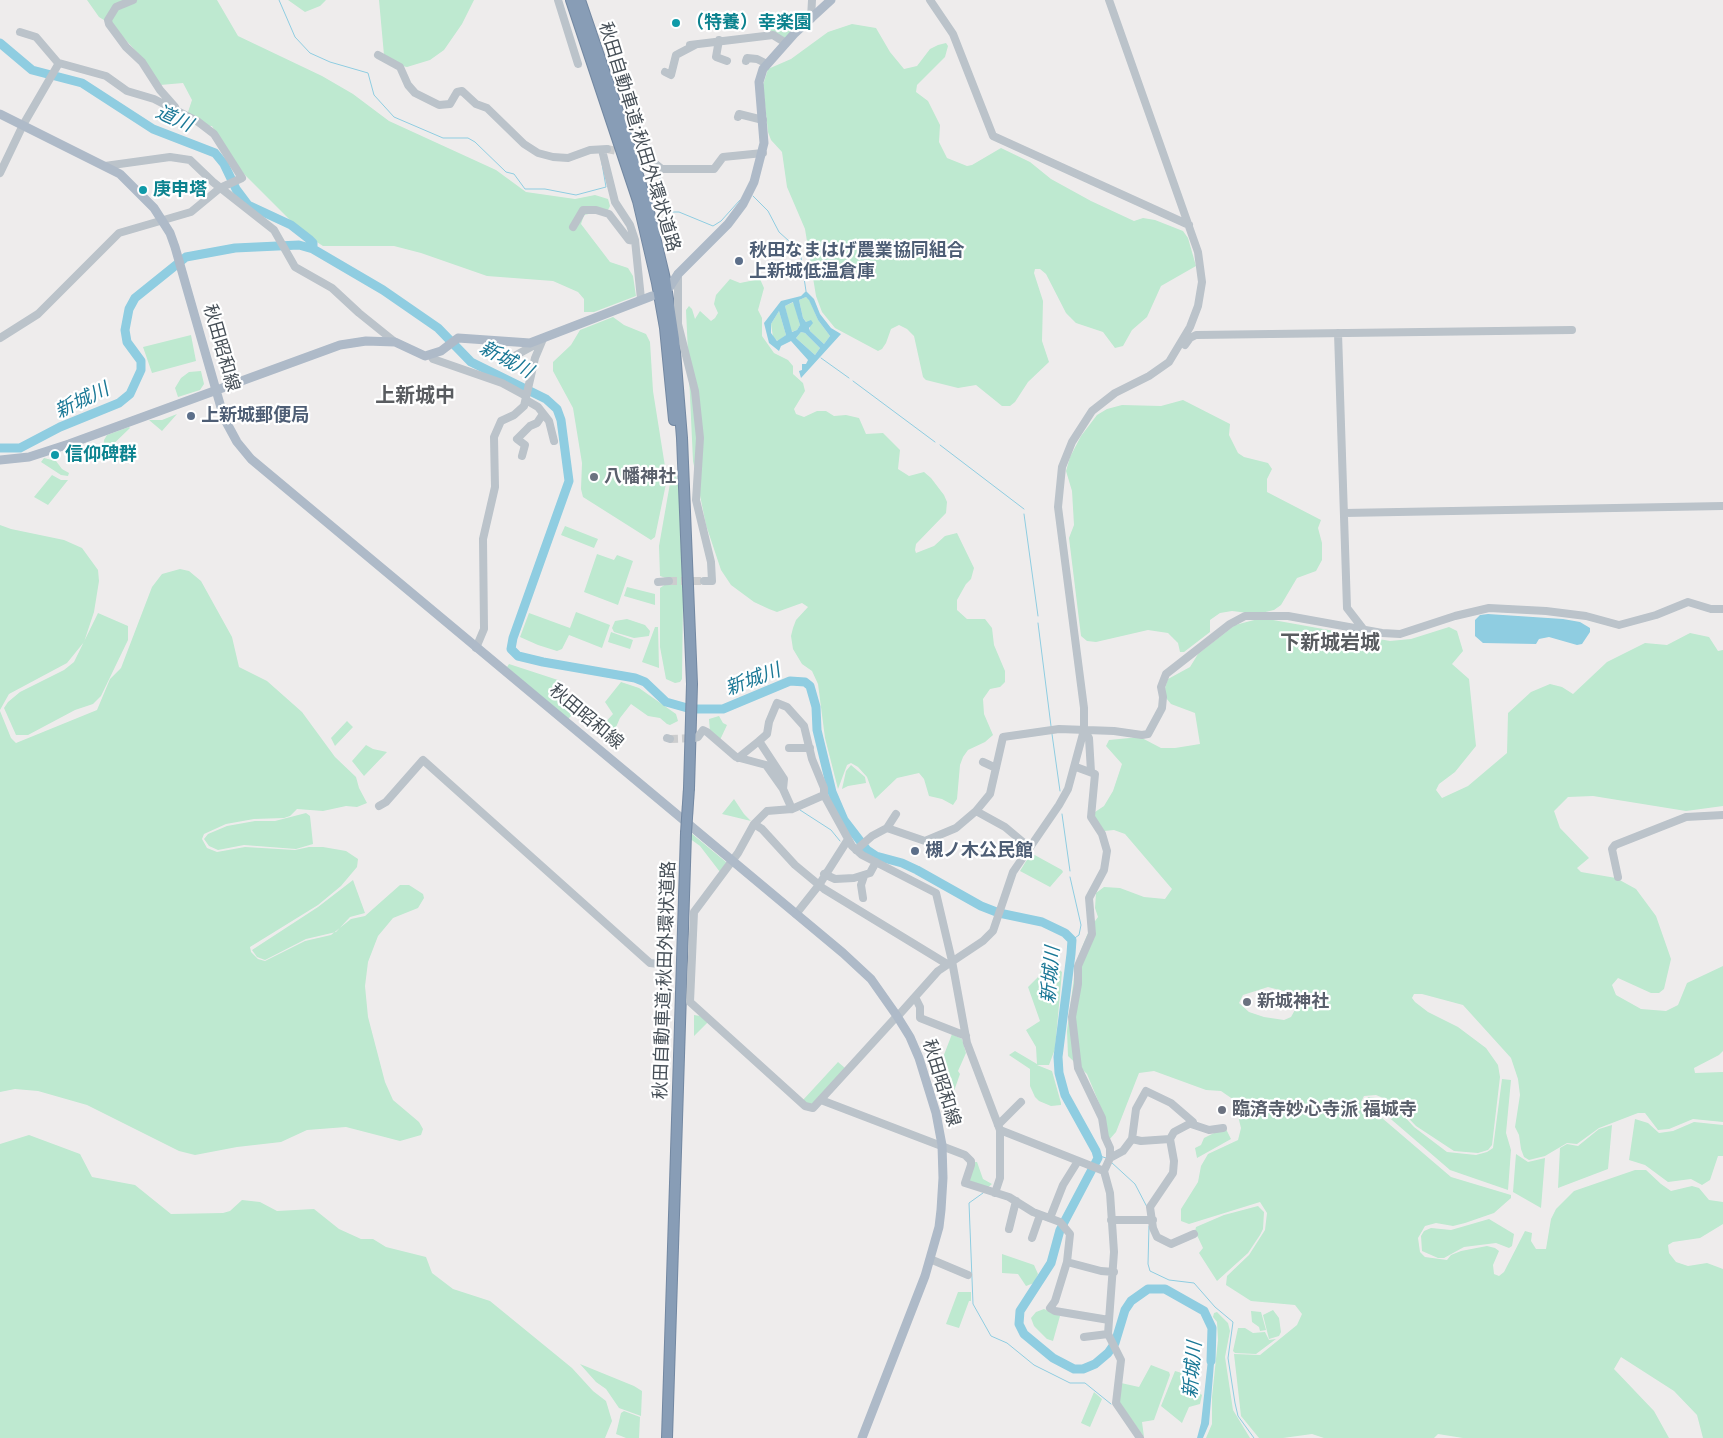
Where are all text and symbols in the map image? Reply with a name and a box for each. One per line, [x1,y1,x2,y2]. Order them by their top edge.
place label: （特養）幸楽園 [686,12,812,34]
marker: （特養）幸楽園 [670,17,682,29]
street label: 秋田自動車道;秋田外環状道路 [594,20,684,254]
water label: 道川 [152,101,196,137]
place label: 庚申塔 [153,179,207,201]
marker: 庚申塔 [137,184,149,196]
place label: 秋田なまはげ農業協同組合 上新城低温倉庫 [749,240,965,282]
marker: 秋田なまはげ農業協同組合 上新城低温倉庫 [733,255,745,267]
street label: 秋田昭和線 [198,302,244,394]
water label: 新城川 [475,337,537,383]
water label: 新城川 [51,378,113,424]
district label: 上新城中 [375,384,455,408]
place label: 上新城郵便局 [201,405,309,427]
marker: 上新城郵便局 [185,410,197,422]
place label: 信仰碑群 [65,444,137,466]
marker: 信仰碑群 [49,449,61,461]
place label: 八幡神社 [604,466,676,488]
marker: 八幡神社 [588,471,600,483]
district label: 下新城岩城 [1280,631,1380,655]
water label: 新城川 [722,659,784,701]
street label: 秋田昭和線 [545,680,627,754]
place label: 槻ノ木公民館 [925,840,1033,862]
marker: 槻ノ木公民館 [909,845,921,857]
street label: 秋田自動車道;秋田外環状道路 [650,860,680,1100]
water label: 新城川 [1037,946,1065,1004]
place label: 新城神社 [1257,991,1329,1013]
marker: 新城神社 [1241,996,1253,1008]
street label: 秋田昭和線 [918,1037,964,1129]
place label: 臨済寺妙心寺派 福城寺 [1232,1099,1417,1121]
marker: 臨済寺妙心寺派 福城寺 [1216,1104,1228,1116]
water label: 新城川 [1179,1341,1207,1399]

